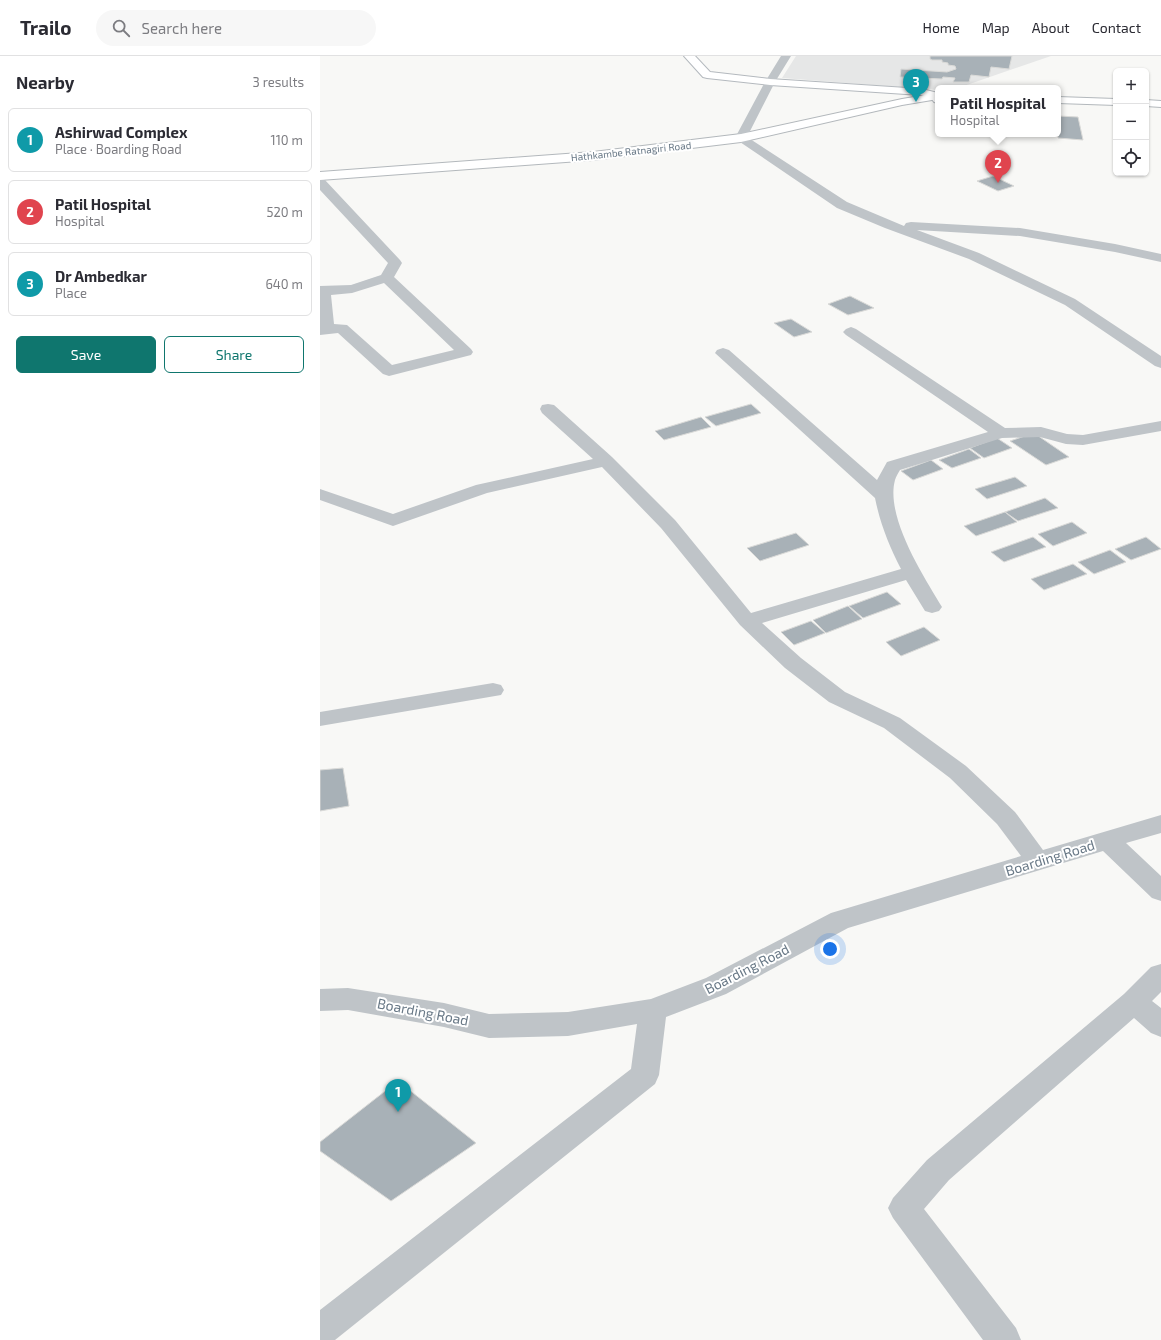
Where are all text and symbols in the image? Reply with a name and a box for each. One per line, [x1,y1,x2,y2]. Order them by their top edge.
search box [96,10,376,46]
text: Trailo [20,16,72,39]
icon: search [110,17,132,39]
text: Search here [142,19,222,37]
text: Home [923,19,960,36]
text: Map [982,19,1010,36]
text: About [1032,19,1070,36]
text: Contact [1092,19,1141,36]
map controls [1113,68,1149,176]
button: + [1113,68,1149,104]
pin: 3 [903,69,929,102]
text: Nearby [16,72,74,92]
text: 3 results [253,74,304,90]
popup [935,85,1061,137]
text: Patil Hospital [950,94,1046,112]
button: − [1113,104,1149,140]
text: Hospital [950,112,999,128]
text: Ashirwad Complex [55,123,187,141]
text: 1 [27,132,33,148]
text: 110 m [271,132,303,148]
street label: Hathkambe Ratnagiri Road [570,139,692,163]
button: locate [1113,140,1149,176]
text: Place · Boarding Road [55,141,182,157]
pin: 2 [985,150,1011,183]
text: Patil Hospital [55,195,151,213]
text: 2 [26,204,34,220]
text: 520 m [267,204,303,220]
text: Hospital [55,213,104,229]
text: Dr Ambedkar [55,267,147,285]
text: 3 [26,276,34,292]
text: 640 m [265,276,303,292]
text: Place [55,285,87,301]
button: Save [16,336,156,373]
button: Share [164,336,304,373]
street label: Boarding Road [1003,836,1097,879]
your location [820,939,840,959]
street label: Boarding Road [702,940,792,997]
street label: Boarding Road [376,994,470,1029]
pin: 1 [385,1079,411,1112]

